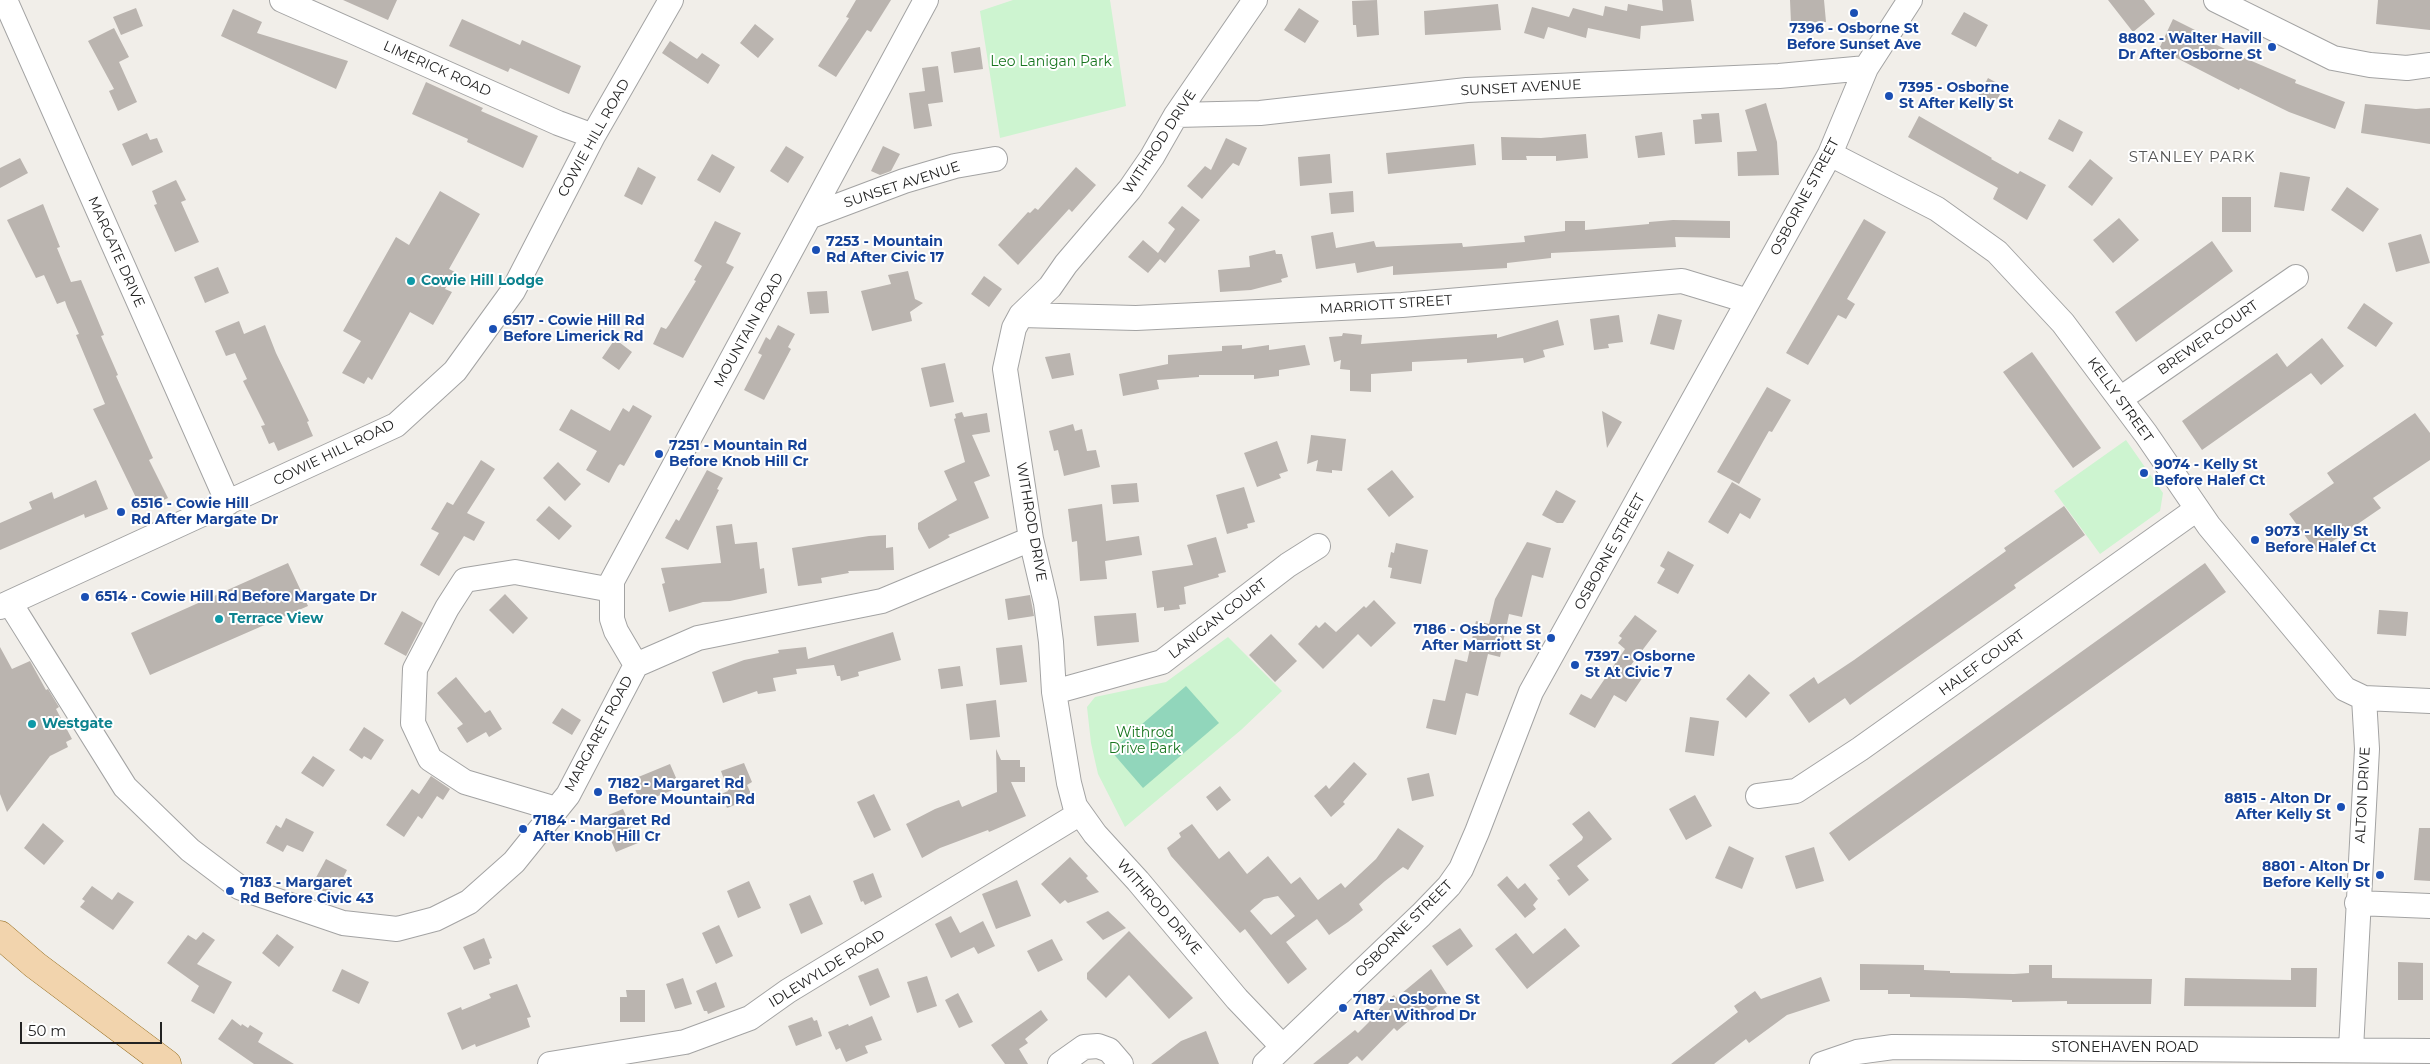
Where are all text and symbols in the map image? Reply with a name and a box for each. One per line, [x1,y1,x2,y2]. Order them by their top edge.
marker: 7396 - Osborne St Before Sunset Ave [1848,7,1860,19]
place label: 7396 - Osborne St Before Sunset Ave [1787,21,1921,54]
place label: 8802 - Walter Havill Dr After Osborne St [2118,31,2262,64]
street label: LIMERICK ROAD [380,38,494,100]
marker: 8802 - Walter Havill Dr After Osborne St [2266,41,2278,53]
park label: Leo Lanigan Park [990,54,1112,70]
street label: COWIE HILL ROAD [555,76,633,200]
street label: SUNSET AVENUE [1460,76,1582,100]
place label: 7395 - Osborne St After Kelly St [1899,80,2013,112]
street label: WITHROD DRIVE [1120,87,1200,197]
marker: 7395 - Osborne St After Kelly St [1883,90,1895,102]
street label: OSBORNE STREET [1767,135,1843,259]
district label: STANLEY PARK [2127,149,2257,167]
street label: SUNSET AVENUE [842,158,962,212]
street label: MARGATE DRIVE [84,194,148,310]
place label: 7253 - Mountain Rd After Civic 17 [826,234,944,266]
marker: 7253 - Mountain Rd After Civic 17 [810,244,822,256]
street label: MOUNTAIN ROAD [711,270,787,390]
place label: Cowie Hill Lodge [421,273,544,289]
marker: Cowie Hill Lodge [405,275,417,287]
street label: MARRIOTT STREET [1319,292,1453,318]
street label: BREWER COURT [2155,297,2261,379]
place label: 6517 - Cowie Hill Rd Before Limerick Rd [503,313,645,346]
marker: 6517 - Cowie Hill Rd Before Limerick Rd [487,323,499,335]
street label: KELLY STREET [2084,354,2156,446]
street label: COWIE HILL ROAD [271,416,397,490]
place label: 7251 - Mountain Rd Before Knob Hill Cr [669,438,809,471]
marker: 7251 - Mountain Rd Before Knob Hill Cr [653,448,665,460]
place label: 9074 - Kelly St Before Halef Ct [2154,457,2265,490]
street label: WITHROD DRIVE [1012,461,1050,583]
marker: 9074 - Kelly St Before Halef Ct [2138,467,2150,479]
street label: OSBORNE STREET [1571,491,1649,613]
place label: 6516 - Cowie Hill Rd After Margate Dr [131,496,278,528]
marker: 6516 - Cowie Hill Rd After Margate Dr [115,506,127,518]
place label: 9073 - Kelly St Before Halef Ct [2265,524,2376,556]
marker: 9073 - Kelly St Before Halef Ct [2249,534,2261,546]
street label: LANIGAN COURT [1166,575,1270,663]
place label: 6514 - Cowie Hill Rd Before Margate Dr [95,589,377,605]
marker: 6514 - Cowie Hill Rd Before Margate Dr [79,591,91,603]
place label: Terrace View [229,611,323,627]
marker: Terrace View [213,613,225,625]
place label: 7186 - Osborne St After Marriott St [1414,622,1541,654]
street label: HALEF COURT [1936,626,2028,700]
marker: 7186 - Osborne St After Marriott St [1545,632,1557,644]
place label: 7397 - Osborne St At Civic 7 [1585,649,1695,682]
marker: 7397 - Osborne St At Civic 7 [1569,659,1581,671]
street label: MARGARET ROAD [561,673,637,795]
place label: Westgate [42,716,113,732]
marker: Westgate [26,718,38,730]
park label: Withrod Drive Park [1109,725,1181,758]
street label: ALTON DRIVE [2352,746,2374,844]
place label: 7182 - Margaret Rd Before Mountain Rd [608,776,755,809]
marker: 7182 - Margaret Rd Before Mountain Rd [592,786,604,798]
place label: 8815 - Alton Dr After Kelly St [2224,791,2331,824]
marker: 8815 - Alton Dr After Kelly St [2335,801,2347,813]
place label: 7184 - Margaret Rd After Knob Hill Cr [533,813,671,846]
marker: 7184 - Margaret Rd After Knob Hill Cr [517,823,529,835]
street label: WITHROD DRIVE [1113,856,1205,958]
place label: 8801 - Alton Dr Before Kelly St [2262,859,2370,892]
marker: 8801 - Alton Dr Before Kelly St [2374,869,2386,881]
place label: 7183 - Margaret Rd Before Civic 43 [240,875,374,908]
street label: OSBORNE STREET [1352,877,1456,981]
marker: 7183 - Margaret Rd Before Civic 43 [224,885,236,897]
street label: IDLEWYLDE ROAD [766,927,888,1011]
place label: 7187 - Osborne St After Withrod Dr [1353,992,1480,1024]
marker: 7187 - Osborne St After Withrod Dr [1337,1002,1349,1014]
scale bar [22,1012,165,1044]
text: 50 m [28,1021,66,1040]
street label: STONEHAVEN ROAD [2051,1040,2199,1056]

